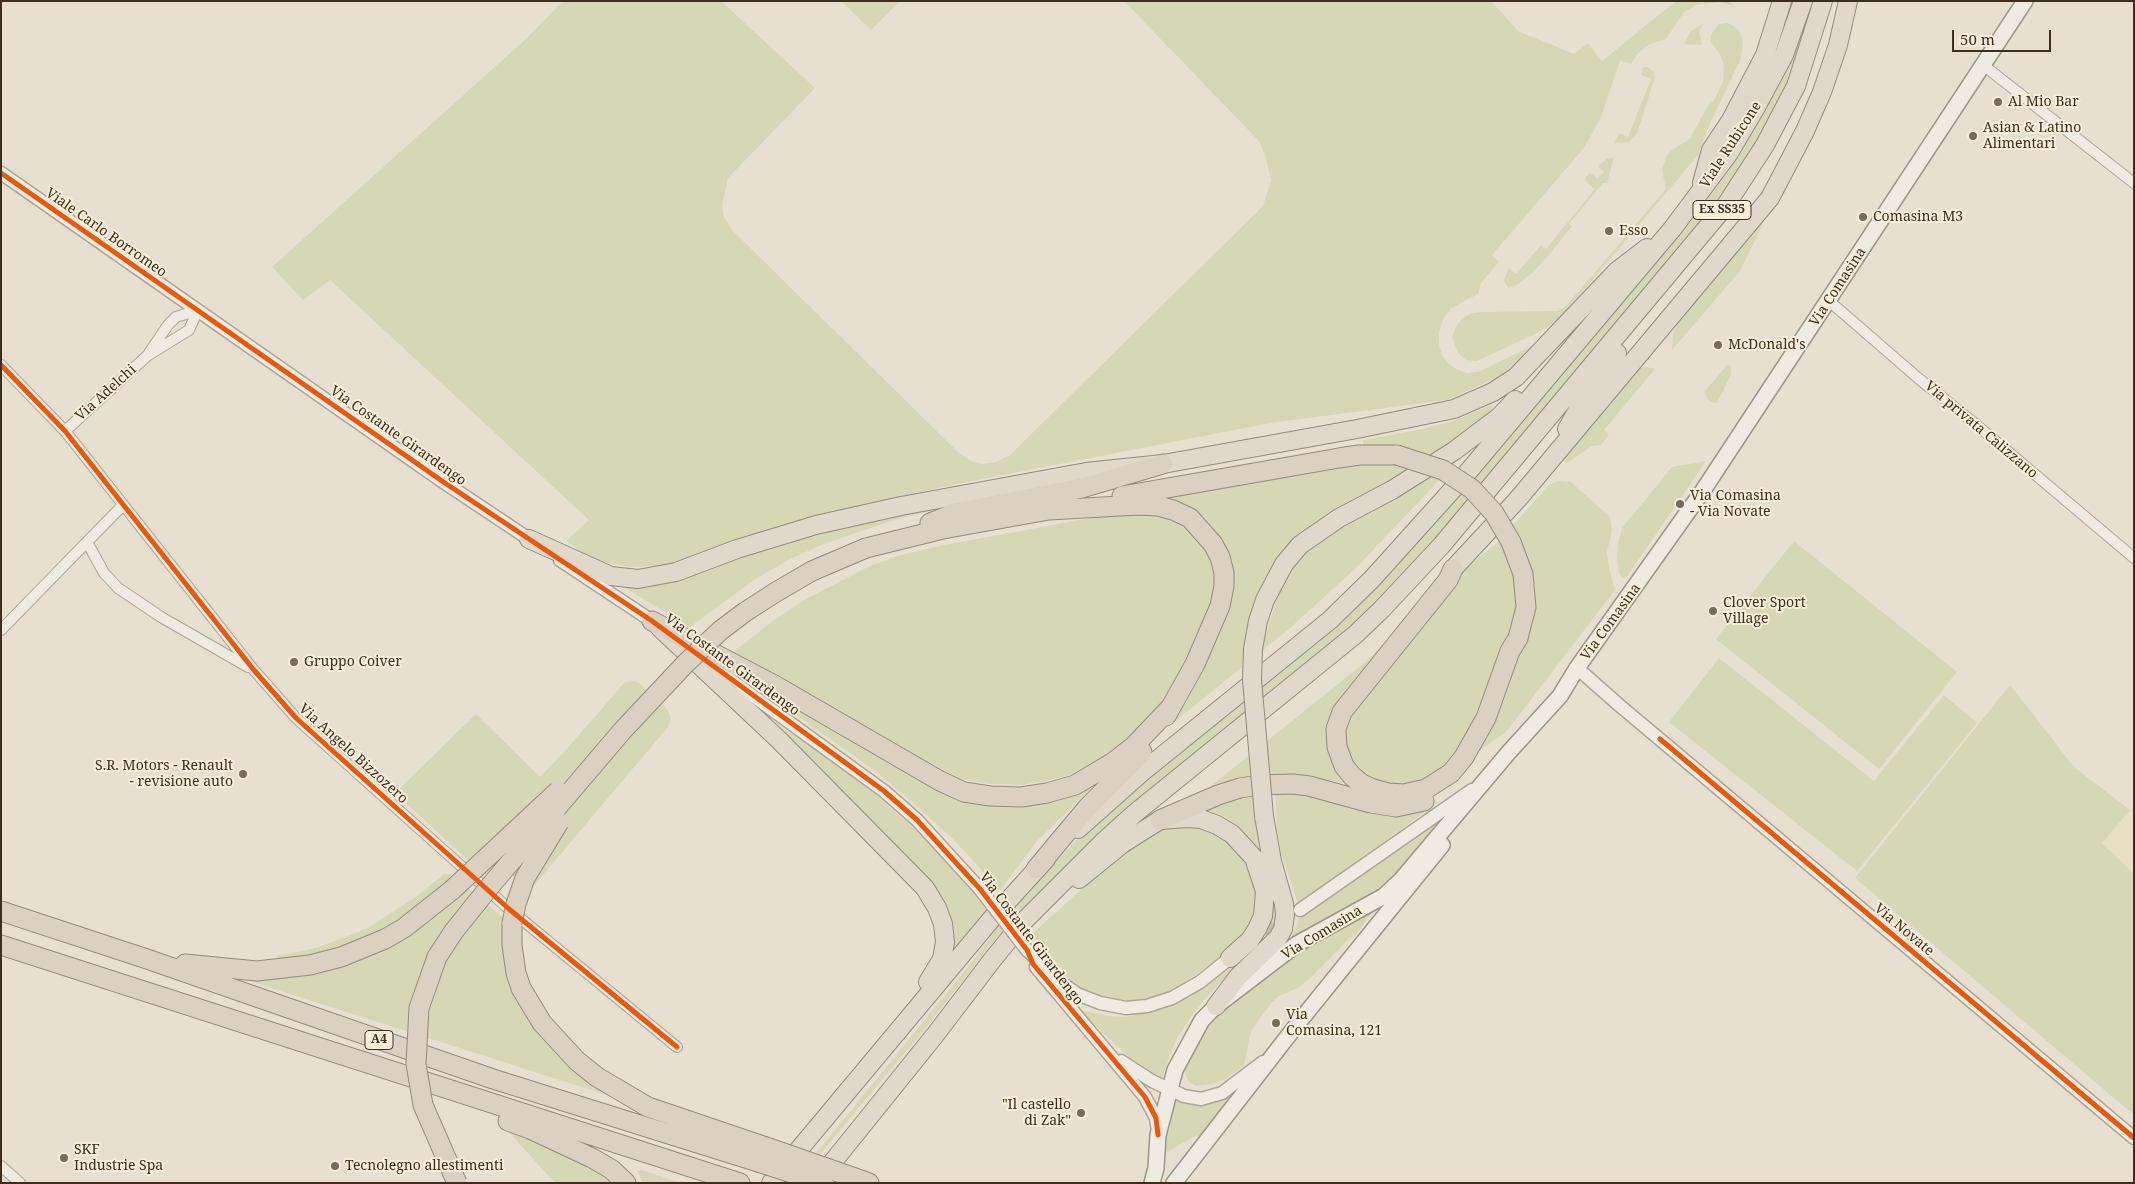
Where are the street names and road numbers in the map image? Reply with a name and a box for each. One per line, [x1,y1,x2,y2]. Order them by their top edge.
street label: Viale Rubicone [1697,99,1765,191]
street label: Viale Carlo Borromeo [42,185,170,281]
road number: Ex SS35 [1693,200,1751,220]
street label: Via Comasina [1806,244,1870,330]
street label: Via Adelchi [72,361,140,425]
street label: Via privata Calizzano [1921,378,2041,482]
street label: Via Costante Girardengo [327,383,469,489]
street label: Via Comasina [1577,580,1645,664]
street label: Via Costante Girardengo [661,610,803,720]
street label: Via Angelo Bizzozero [295,701,411,807]
street label: Via Costante Girardengo [975,869,1087,1009]
street label: Via Novate [1871,900,1937,960]
street label: Via Comasina [1279,902,1365,964]
road number: A4 [365,1030,393,1050]

